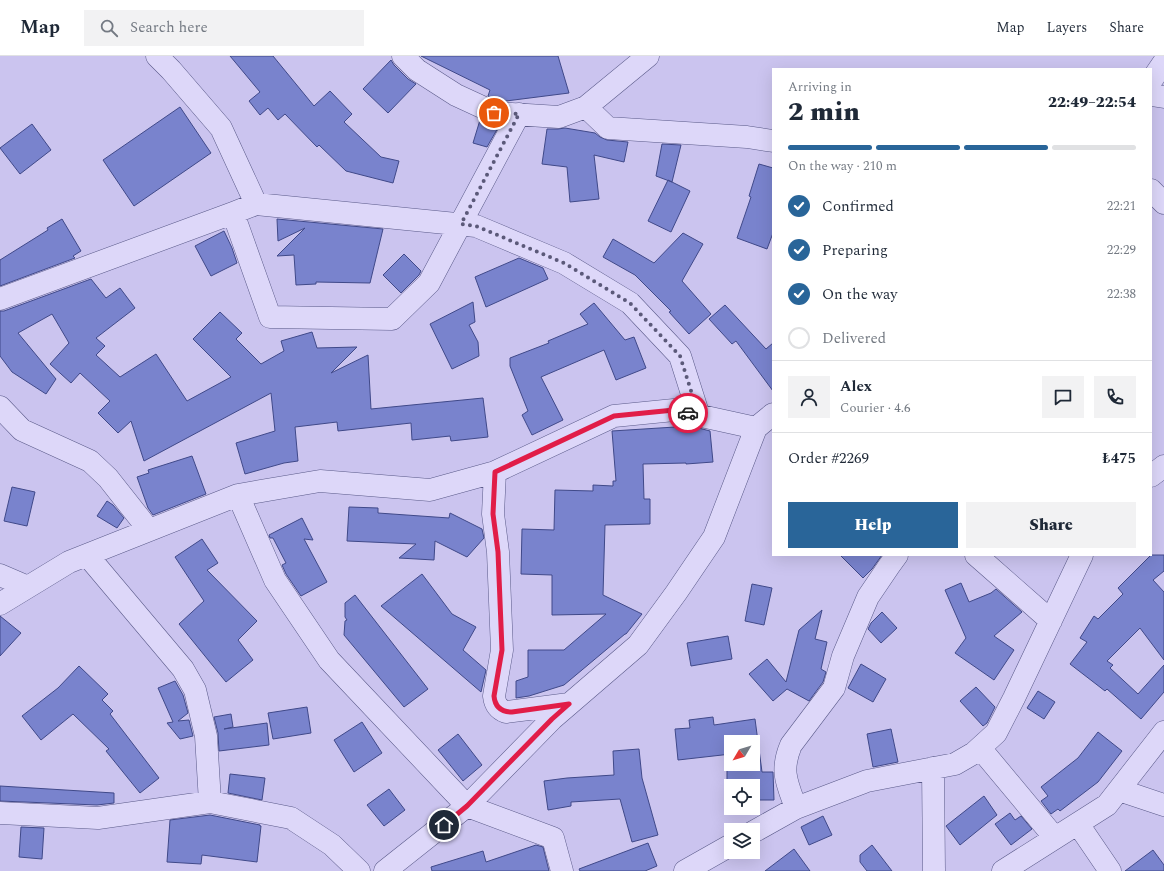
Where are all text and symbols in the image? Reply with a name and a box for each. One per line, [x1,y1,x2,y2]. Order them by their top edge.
search box [84,10,364,46]
text: Map [20,13,60,42]
text: Search here [130,16,208,39]
icon: search [98,17,120,39]
text: Map [996,17,1025,38]
text: Layers [1047,17,1087,38]
text: Share [1109,17,1144,38]
text: Arriving in [788,77,852,97]
text: 22:49–22:54 [1048,91,1136,114]
text: 2 min [788,92,860,132]
pin [477,96,511,130]
icon: bag [483,102,505,124]
text: On the way · 210 m [788,156,897,176]
icon: check [788,195,810,217]
text: Confirmed [822,195,894,218]
text: 22:21 [1107,196,1136,216]
icon: check [788,239,810,261]
text: Preparing [822,239,888,262]
text: 22:29 [1107,240,1136,260]
icon: check [788,283,810,305]
text: On the way [822,283,897,306]
text: 22:38 [1107,284,1136,304]
text: Delivered [822,327,886,350]
text: Alex [840,375,872,398]
button: person [788,376,830,418]
button: chat [1042,376,1084,418]
button: phone [1094,376,1136,418]
courier [668,393,708,433]
text: Courier · 4.6 [840,398,910,418]
icon: car [677,402,699,424]
text: Order #2269 [788,447,869,470]
text: ₺475 [1102,447,1136,470]
button: Help [788,502,958,548]
button: Share [966,502,1136,548]
north arrow [724,735,760,771]
map controls [724,735,760,859]
button: locate [724,779,760,815]
pin [427,808,461,842]
icon: home [433,814,455,836]
button: layers [724,823,760,859]

